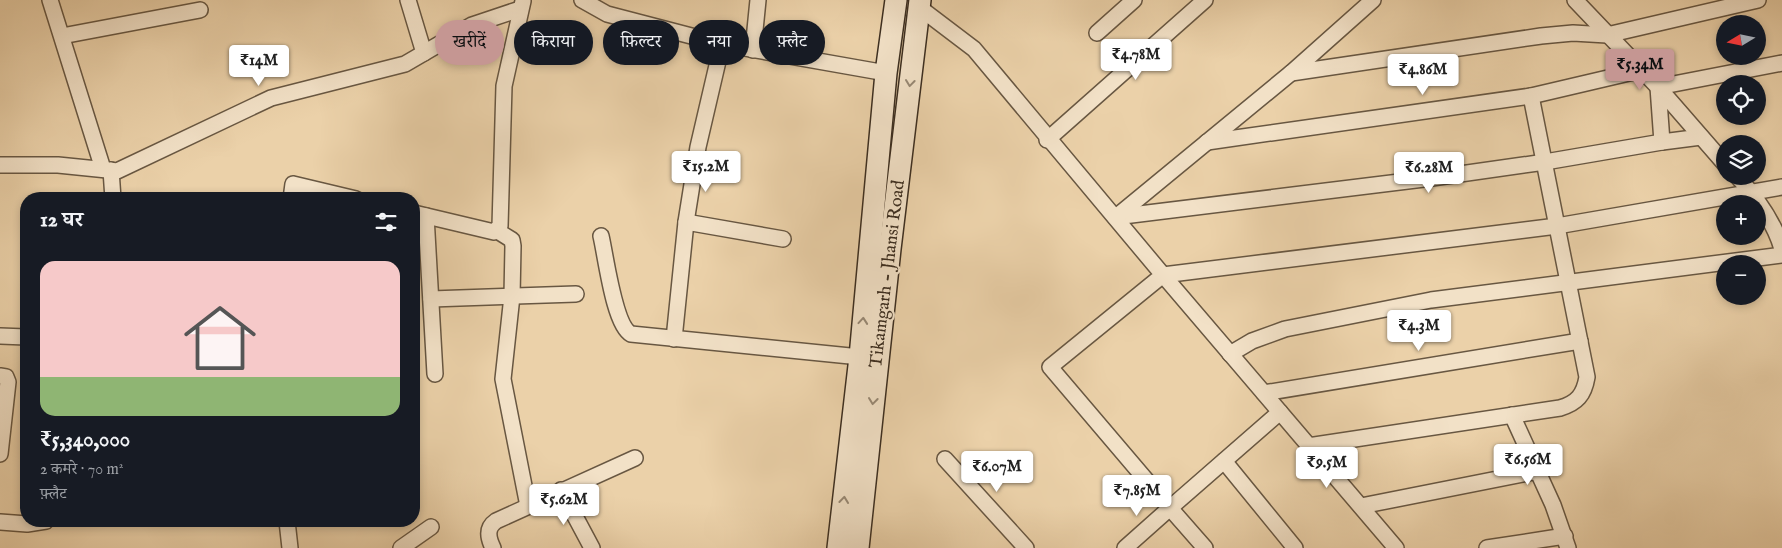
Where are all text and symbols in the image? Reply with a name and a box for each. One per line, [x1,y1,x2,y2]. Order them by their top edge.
north arrow [1716,15,1766,65]
map controls [1716,15,1766,305]
chip: खरीदें [435,20,504,65]
chip: किराया [514,20,593,65]
chip: फ़िल्टर [603,20,679,65]
chip: नया [689,20,749,65]
chip: फ़्लैट [759,20,825,65]
pin: ₹4.78M [1095,38,1177,81]
pin: ₹14M [229,44,289,87]
text: ₹4.78M [1112,45,1160,65]
pin: ₹5.34M [1599,48,1681,91]
text: ₹14M [240,51,278,71]
pin: ₹4.86M [1382,54,1464,96]
text: ₹5.34M [1616,55,1664,75]
text: ₹4.86M [1399,60,1447,80]
button: locate [1716,75,1766,125]
one-way arrow [905,79,916,87]
button: layers [1716,135,1766,185]
pin: ₹15.2M [665,150,747,193]
pin: ₹6.28M [1388,152,1470,194]
text: ₹15.2M [683,157,729,177]
text: ₹6.28M [1405,158,1453,178]
street label: Tikamgarh - Jhansi Road [865,178,911,369]
button: + [1716,195,1766,245]
text: 12 घर [40,207,83,234]
icon: filters [372,208,400,236]
button: − [1716,255,1766,305]
icon: home [175,293,265,383]
pin: ₹4.3M [1384,310,1454,352]
one-way arrow [858,316,869,324]
text: ₹4.3M [1398,316,1440,336]
one-way arrow [868,397,879,405]
text: ₹5,340,000 [40,427,130,454]
pin: ₹6.56M [1487,444,1569,486]
pin: ₹9.5M [1292,446,1362,489]
pin: ₹6.07M [956,450,1038,493]
text: ₹6.56M [1505,450,1551,470]
text: ₹9.5M [1307,453,1347,473]
text: ₹6.07M [972,457,1022,477]
text: 2 कमरे · 70 m² [40,460,123,480]
pin: ₹7.85M [1096,474,1178,517]
text: ₹7.85M [1113,481,1161,501]
pin: ₹5.62M [523,484,605,526]
text: फ़्लैट [40,485,67,505]
text: ₹5.62M [540,490,588,510]
one-way arrow [838,495,849,503]

